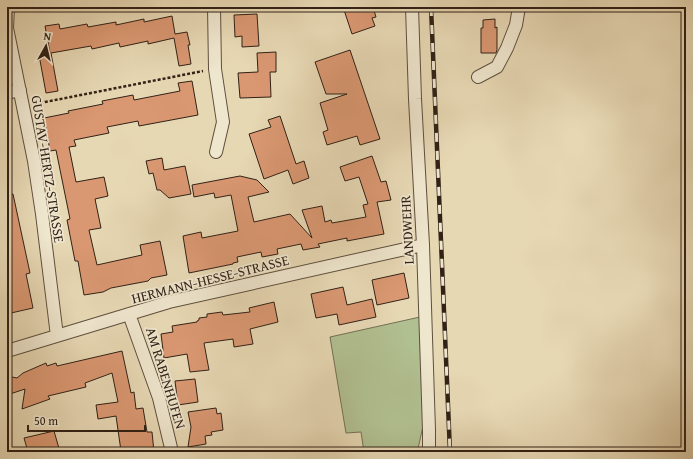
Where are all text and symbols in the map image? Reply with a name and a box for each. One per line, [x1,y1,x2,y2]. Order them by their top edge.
north arrow [26,26,66,66]
text: N [43,28,53,45]
street label: GUSTAV-HERTZ-STRASSE [26,94,70,244]
street label: LANDWEHR [395,194,419,265]
street label: HERMANN-HESSE-STRASSE [129,250,291,308]
street label: AM RABENHUFEN [141,325,191,431]
scale bar [28,407,145,433]
text: 50 m [34,412,58,429]

